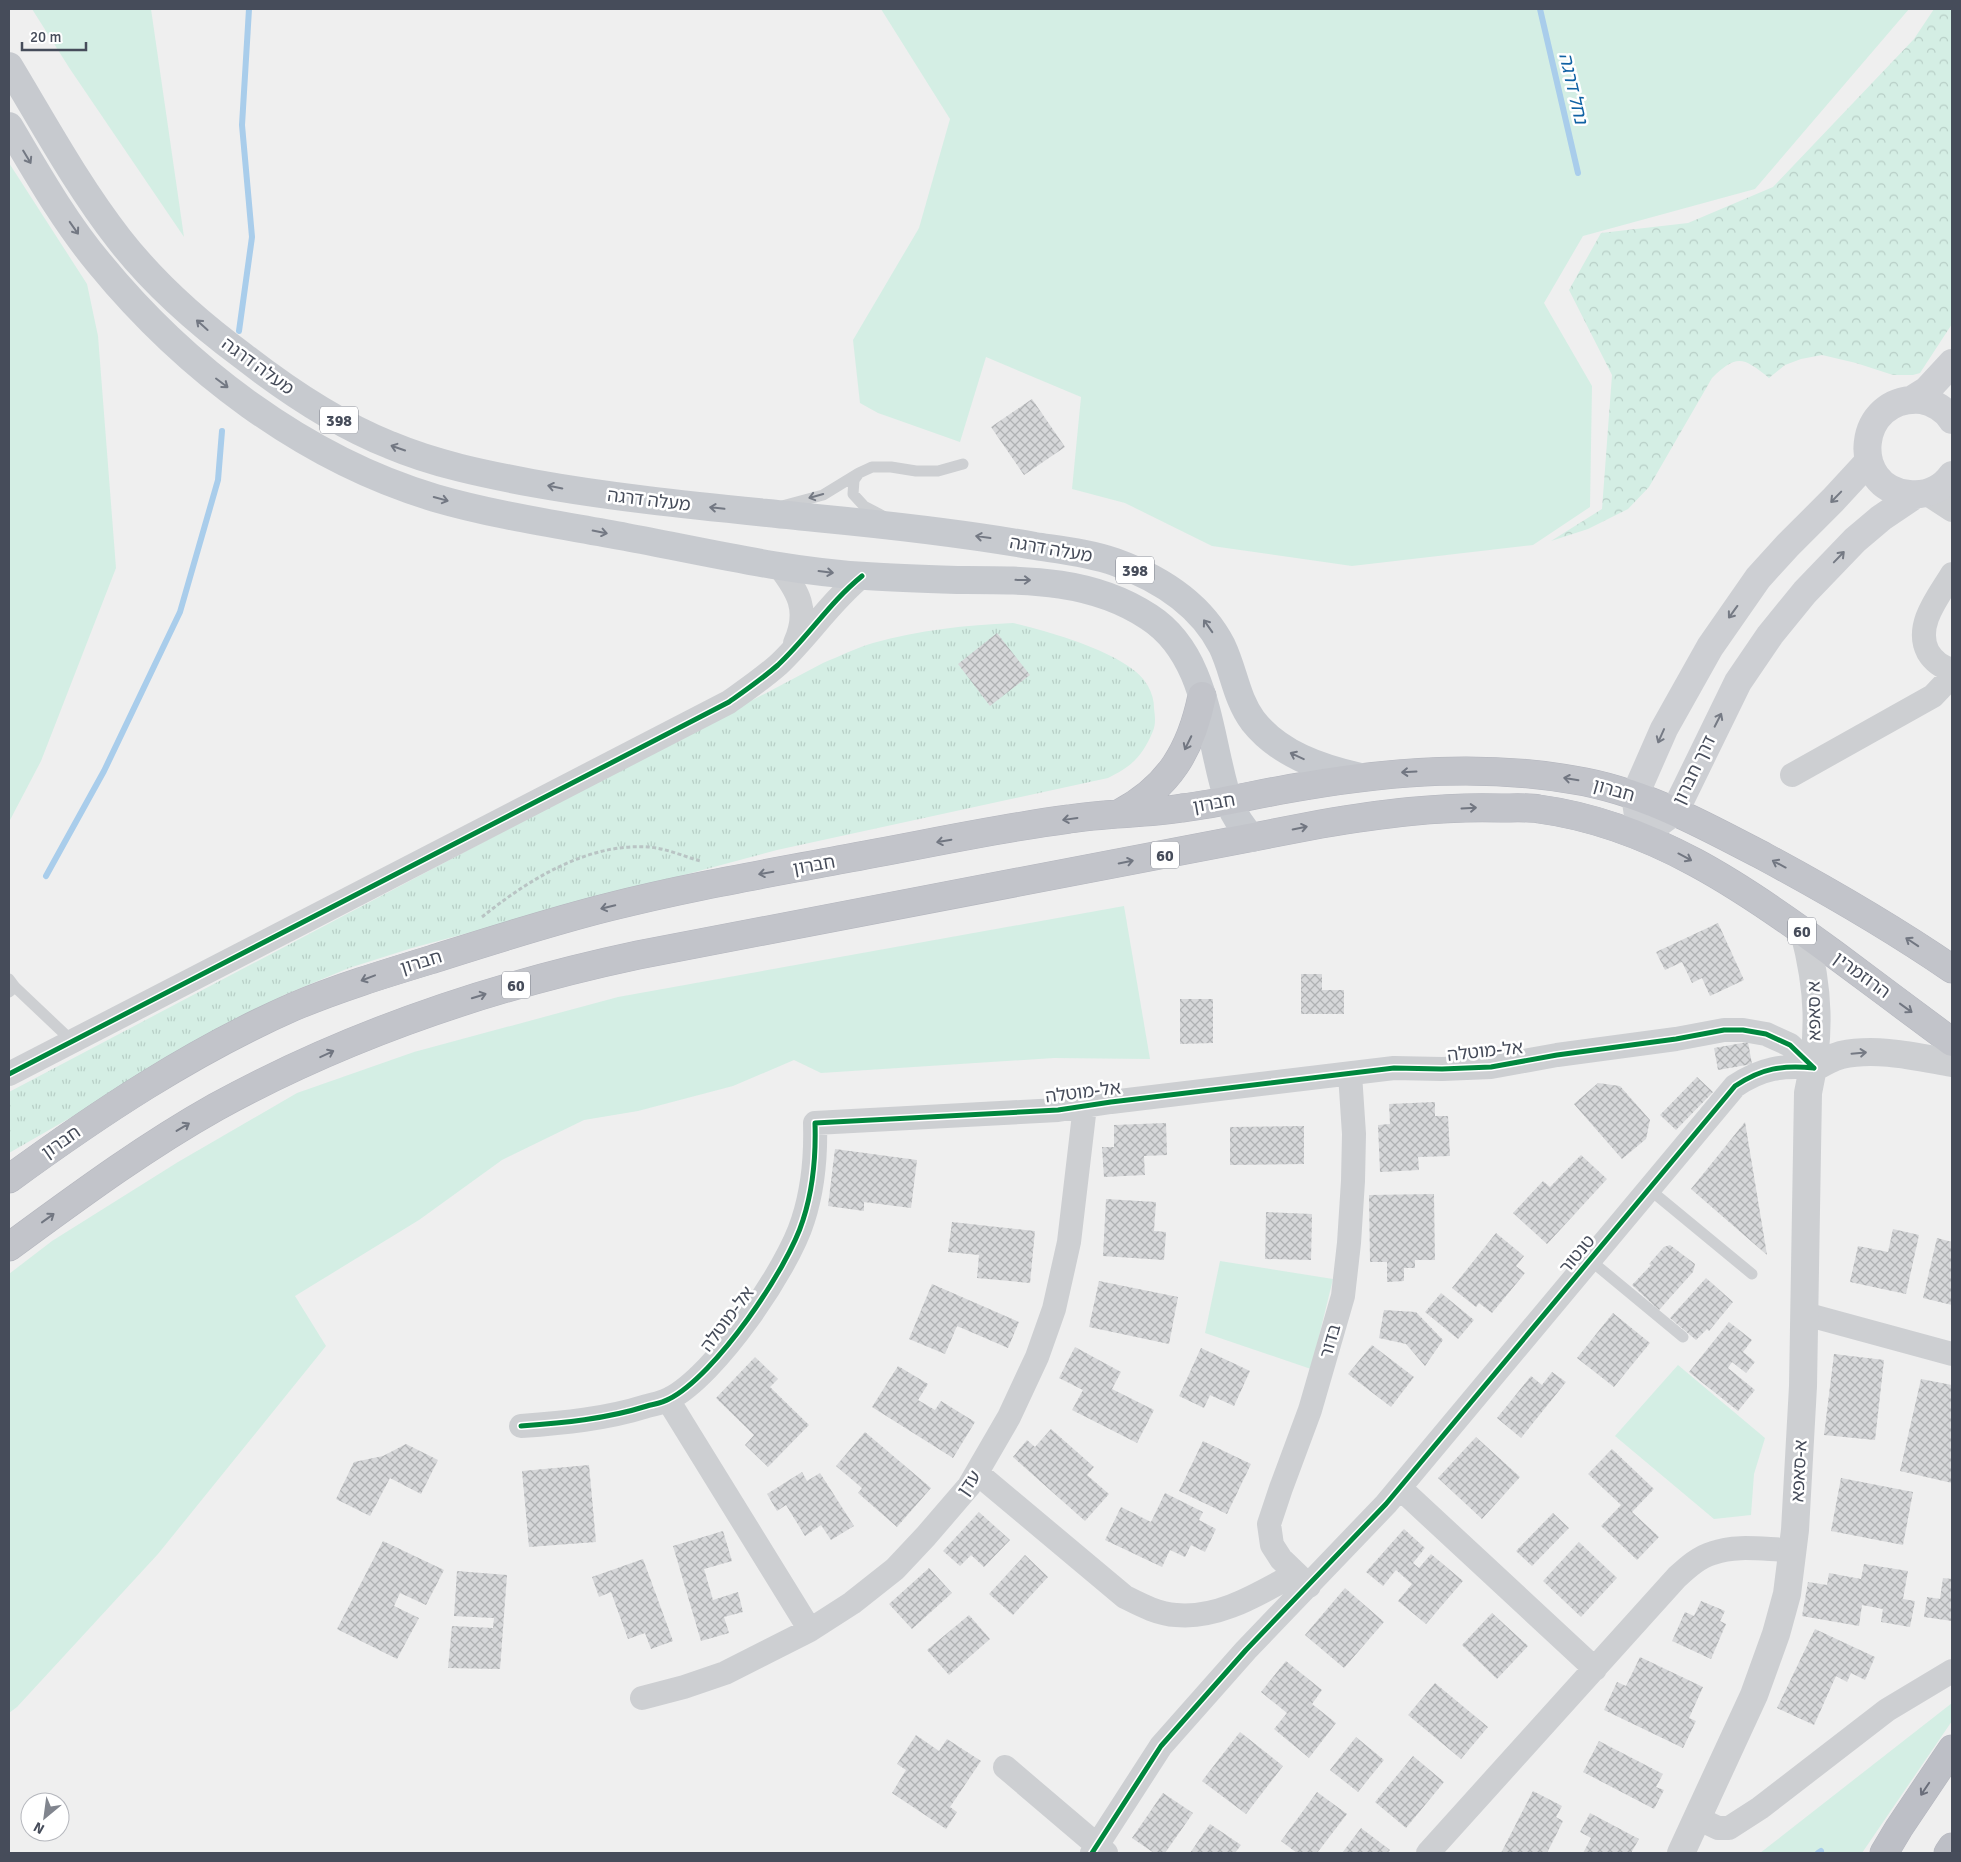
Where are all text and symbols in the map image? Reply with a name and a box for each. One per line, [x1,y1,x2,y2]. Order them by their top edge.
scale bar [22,20,86,52]
text: 20 m [30,28,61,46]
water label: נחל דרגה [1553,50,1593,128]
one-way arrow [23,149,33,164]
one-way arrow [69,221,79,235]
one-way arrow [196,319,209,330]
street label: מעלה דרגה [218,332,298,400]
one-way arrow [215,378,229,388]
road number: 398 [320,406,358,434]
one-way arrow [391,443,406,452]
one-way arrow [548,482,564,492]
street label: מעלה דרגה [606,484,692,516]
one-way arrow [1830,491,1842,503]
one-way arrow [809,492,825,502]
one-way arrow [433,495,449,504]
one-way arrow [709,503,725,513]
one-way arrow [592,528,608,538]
street label: מעלה דרגה [1008,531,1094,567]
one-way arrow [975,532,991,542]
one-way arrow [1833,551,1845,563]
road number: 398 [1116,556,1154,584]
one-way arrow [818,567,834,577]
one-way arrow [1015,576,1031,585]
one-way arrow [1728,605,1738,619]
one-way arrow [1203,619,1213,633]
one-way arrow [1713,712,1723,727]
one-way arrow [1656,728,1666,743]
street label: דרך חברון [1668,731,1720,808]
one-way arrow [1183,735,1192,750]
one-way arrow [1290,750,1305,760]
one-way arrow [1401,767,1418,777]
one-way arrow [1563,774,1579,784]
street label: חברון [1591,774,1637,806]
street label: חברון [1191,788,1237,818]
one-way arrow [1461,803,1477,812]
one-way arrow [1062,814,1078,824]
one-way arrow [1292,823,1308,832]
one-way arrow [936,837,952,847]
road number: 60 [1151,842,1179,868]
street label: חברון [791,850,837,880]
one-way arrow [1678,852,1692,862]
one-way arrow [1118,857,1134,866]
one-way arrow [1771,859,1786,869]
one-way arrow [759,869,775,879]
one-way arrow [600,903,616,912]
road number: 60 [1788,918,1816,944]
one-way arrow [1905,937,1919,947]
street label: חברון [397,945,445,979]
street label: הרוזמרין [1829,947,1895,1003]
road number: 60 [502,972,530,998]
one-way arrow [361,974,376,983]
street label: א סאפא [1802,981,1826,1041]
one-way arrow [471,991,487,1001]
one-way arrow [1899,1002,1912,1013]
street label: אל-מוטלה [1446,1036,1524,1066]
one-way arrow [319,1048,334,1058]
one-way arrow [1851,1048,1867,1058]
street label: אל-מוטלה [1044,1076,1122,1108]
street label: חברון [37,1121,85,1163]
one-way arrow [175,1122,189,1132]
one-way arrow [41,1213,55,1223]
street label: טנטור [1554,1230,1600,1278]
street label: אל-מוטלה [695,1282,759,1356]
street label: בדור [1315,1321,1345,1361]
street label: א-סאפא [1786,1439,1812,1503]
street label: עדן [952,1466,986,1500]
one-way arrow [1920,1782,1930,1796]
north arrow [20,1792,70,1842]
text: N [31,1818,47,1838]

